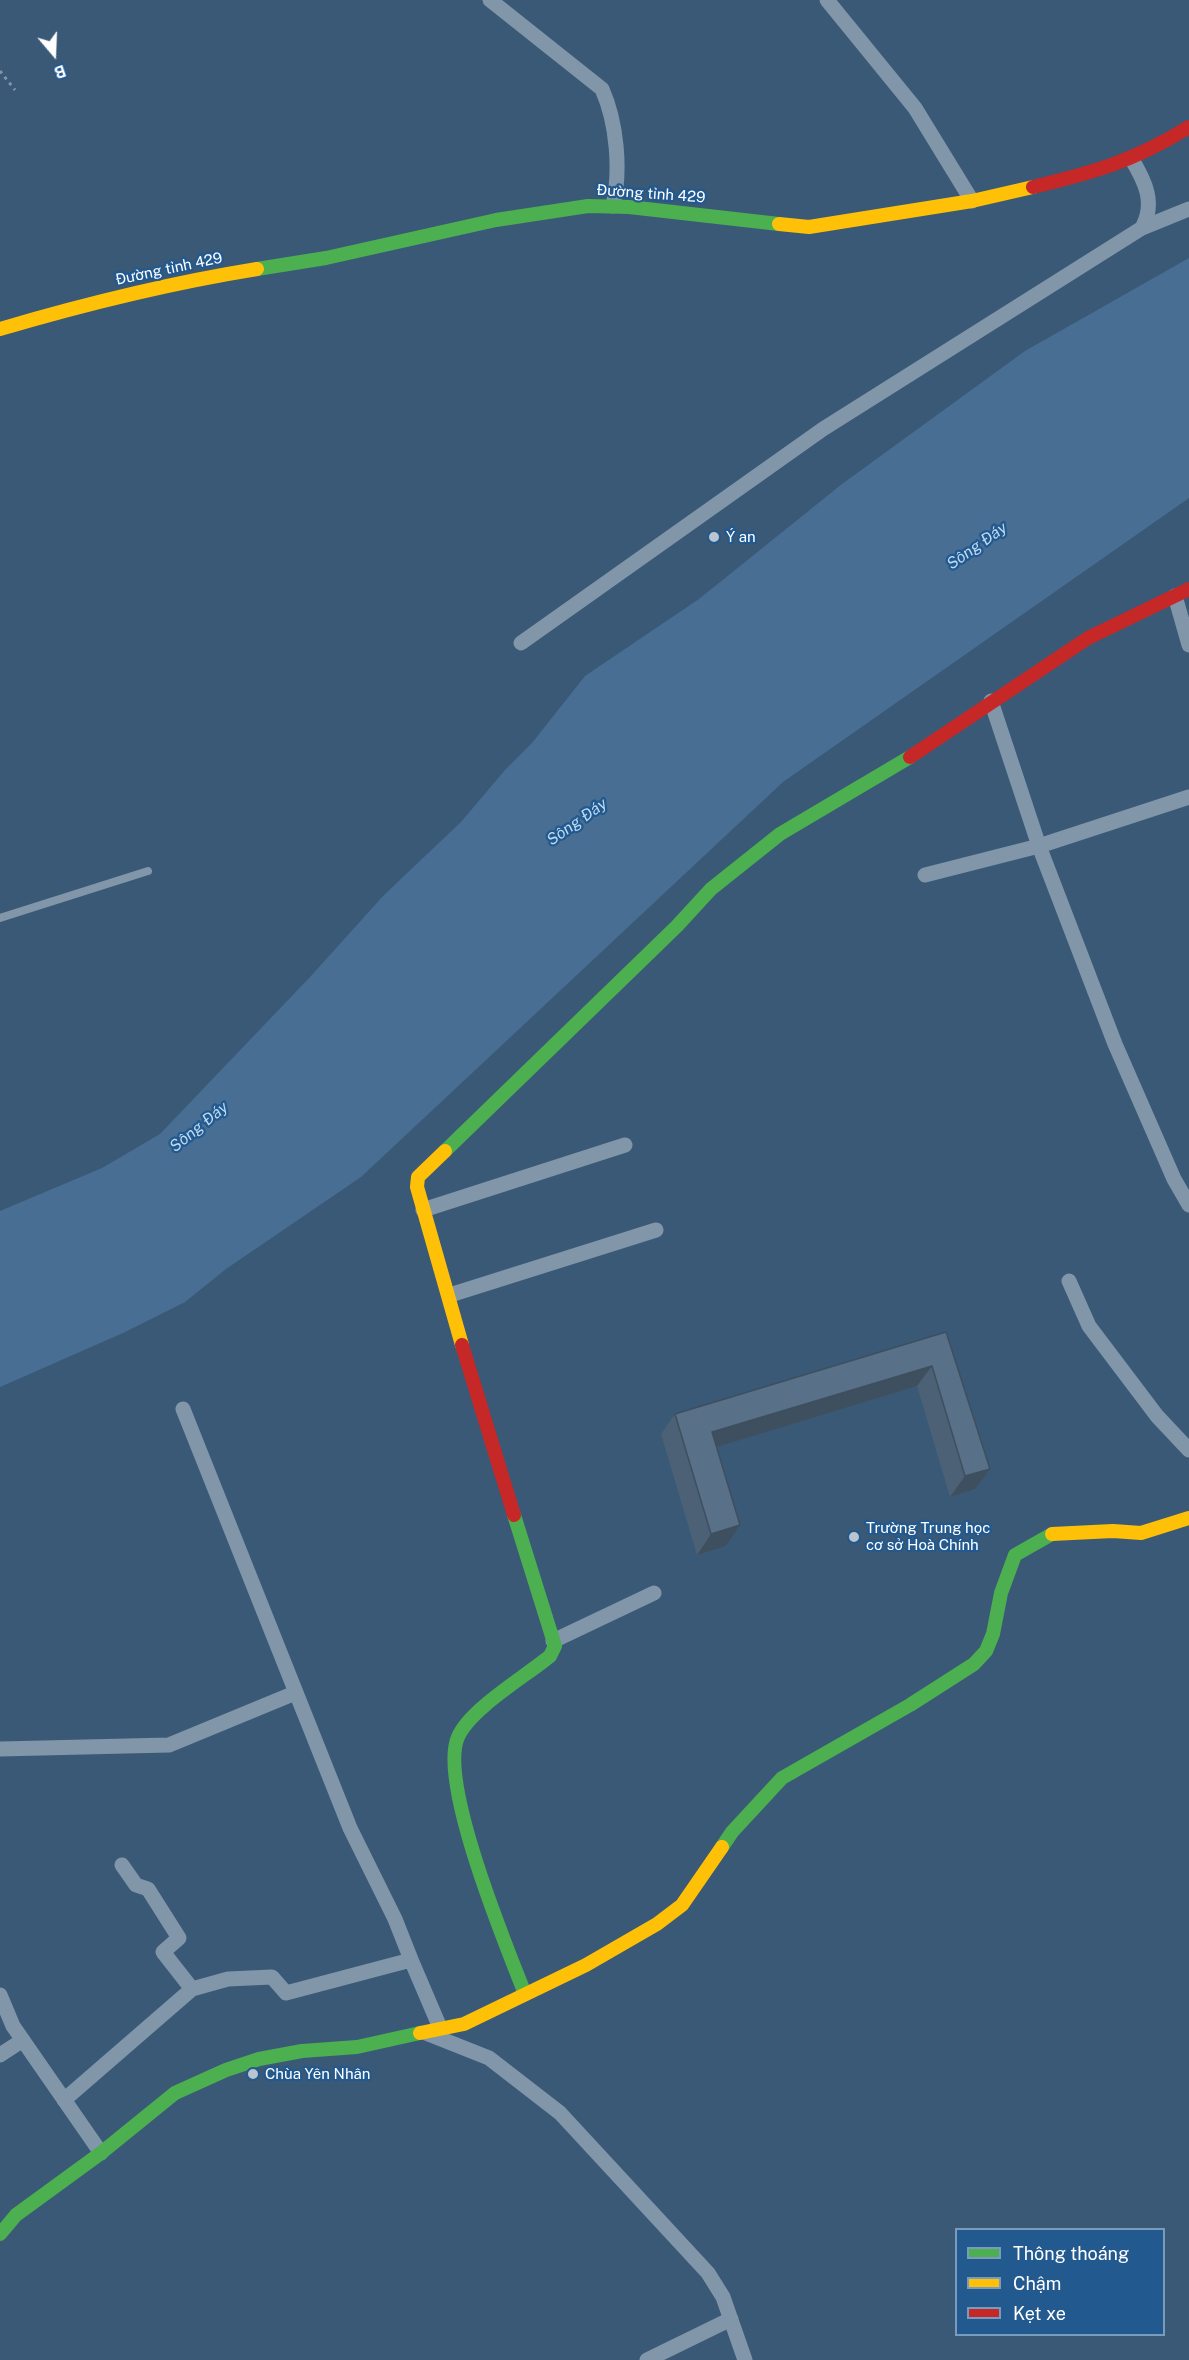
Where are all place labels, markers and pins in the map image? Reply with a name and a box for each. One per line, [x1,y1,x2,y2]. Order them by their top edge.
place label: Ý an [726,528,756,546]
marker: Ý an [707,530,721,544]
place label: Trường Trung học cơ sở Hoà Chính [866,1519,990,1554]
marker: Trường Trung học cơ sở Hoà Chính [847,1530,861,1544]
place label: Chùa Yên Nhân [265,2065,370,2083]
marker: Chùa Yên Nhân [246,2067,260,2081]

